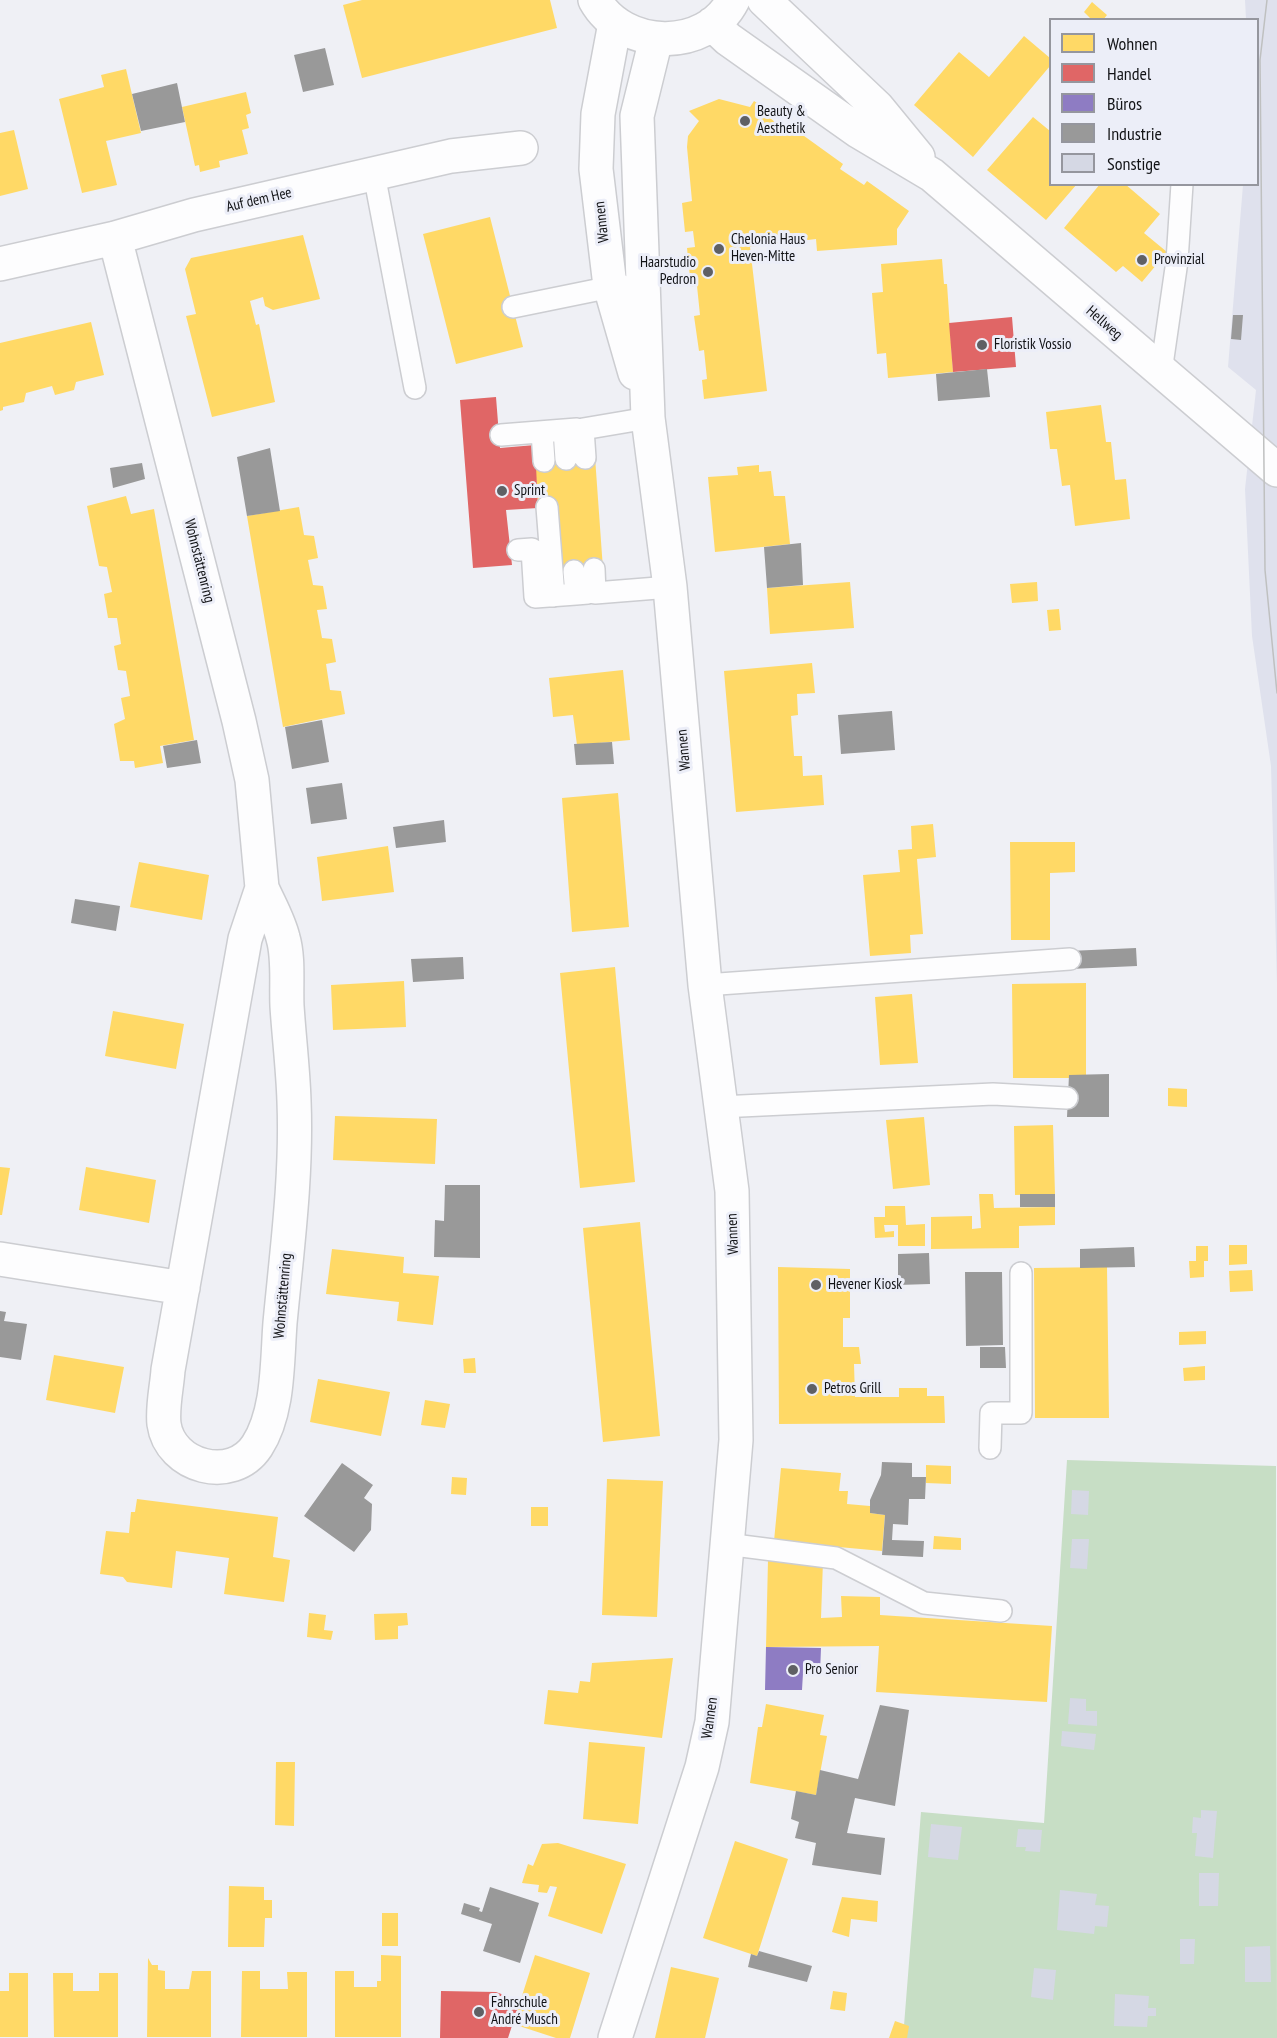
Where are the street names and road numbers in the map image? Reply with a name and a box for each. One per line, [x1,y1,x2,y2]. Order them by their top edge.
street label: Auf dem Hee [225,184,293,216]
street label: Wannen [591,200,613,244]
street label: Hellweg [1082,302,1126,344]
street label: Wohnstättenring [180,517,218,605]
street label: Wannen [673,729,695,771]
street label: Wannen [723,1213,743,1255]
street label: Wohnstättenring [270,1253,296,1339]
street label: Wannen [698,1696,722,1740]

